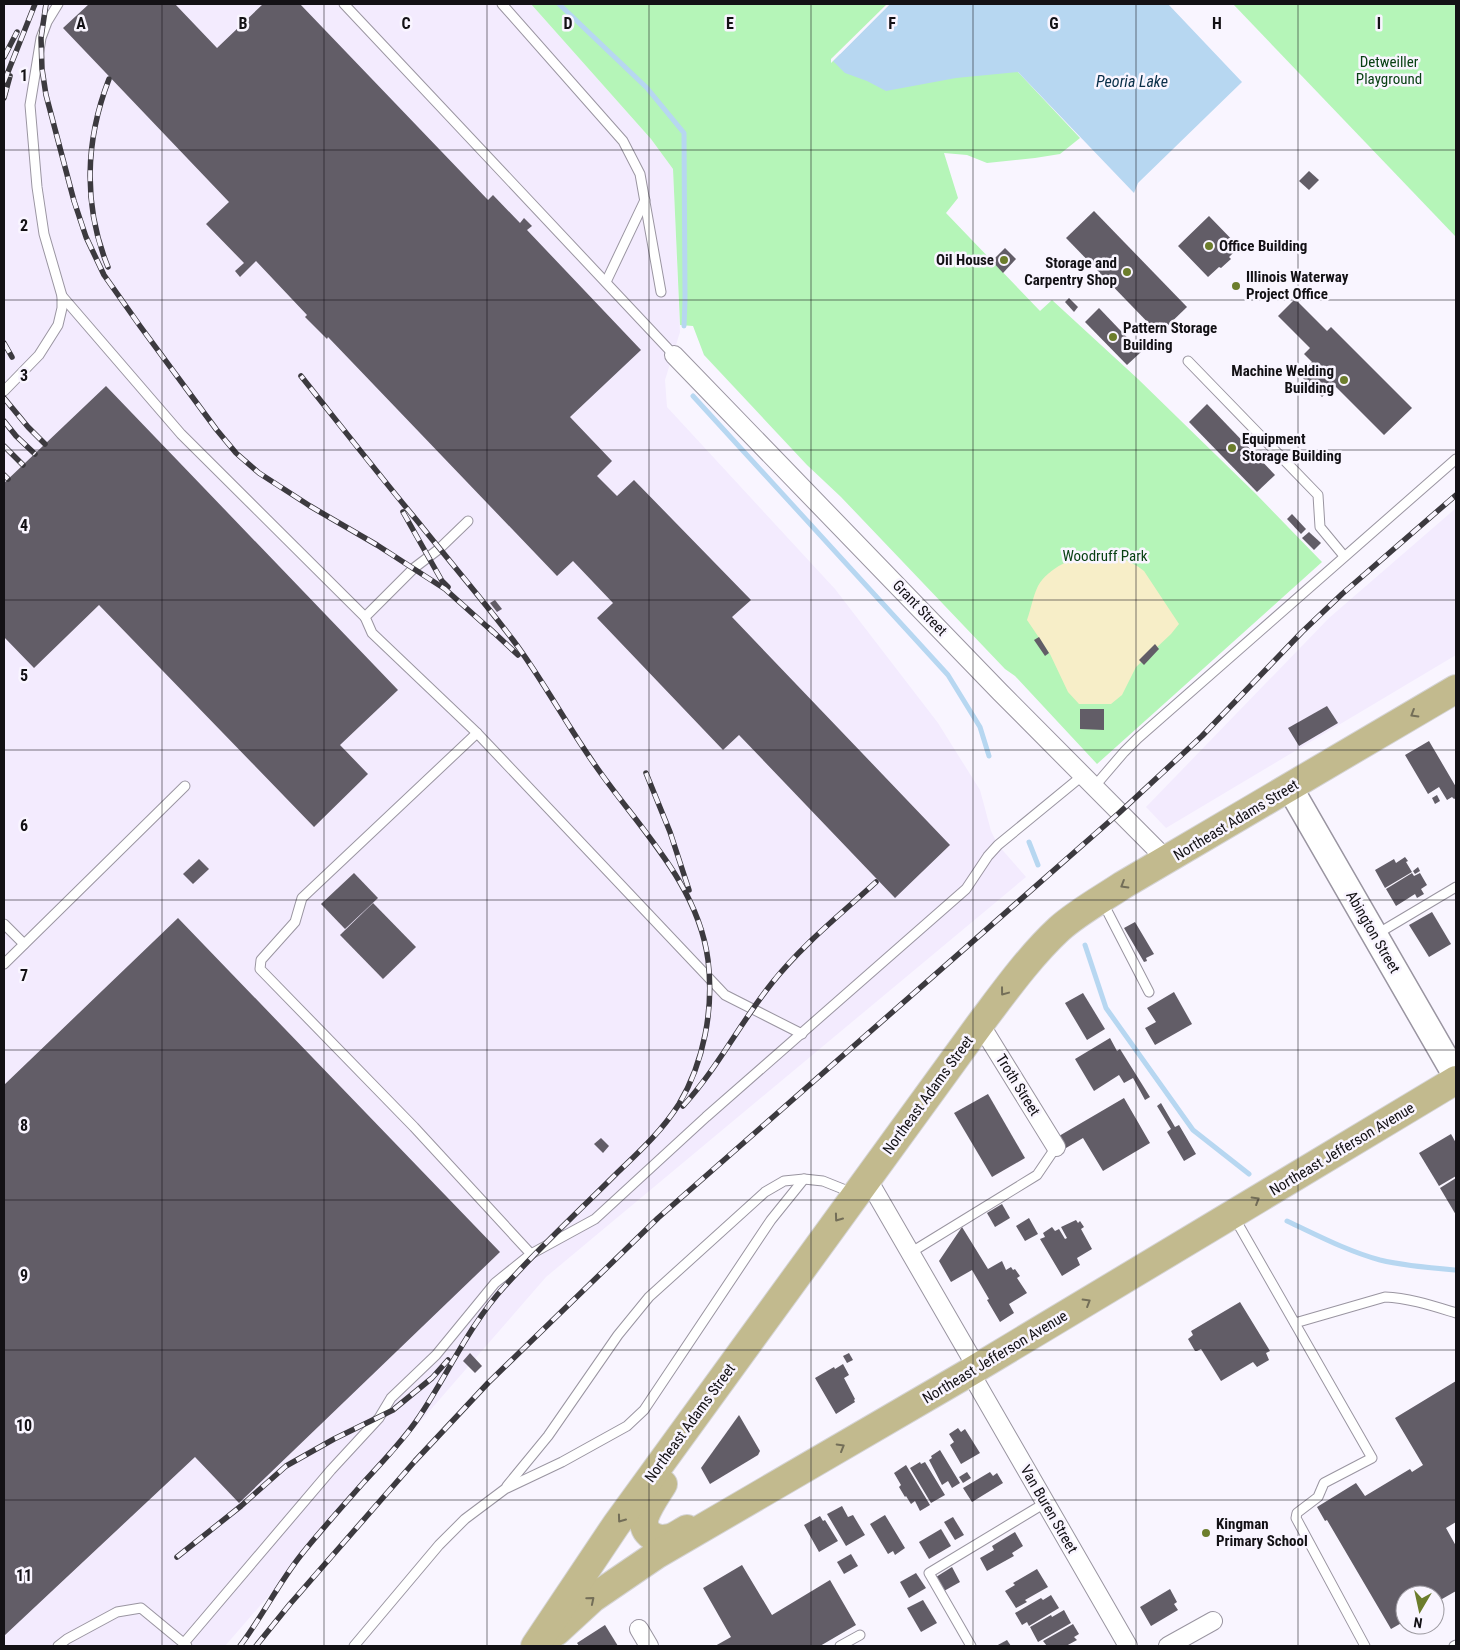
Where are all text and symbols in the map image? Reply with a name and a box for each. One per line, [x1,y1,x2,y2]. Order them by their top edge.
text: A [76,14,86,33]
text: B [239,14,248,33]
text: C [401,14,411,33]
text: D [563,14,573,33]
text: E [726,14,734,33]
text: F [888,14,896,33]
text: G [1049,14,1059,33]
text: H [1212,14,1222,33]
text: I [1377,14,1381,33]
park label: Detweiller Playground [1356,53,1422,88]
text: 1 [20,66,28,85]
water label: Peoria Lake [1096,72,1168,91]
text: 2 [20,216,28,235]
place label: Office Building [1219,237,1307,255]
marker: Office Building [1203,240,1215,252]
place label: Oil House [936,251,994,269]
marker: Oil House [998,254,1010,266]
place label: Storage and Carpentry Shop [1024,254,1117,289]
marker: Storage and Carpentry Shop [1121,266,1133,278]
place label: Illinois Waterway Project Office [1246,268,1349,303]
marker: Illinois Waterway Project Office [1230,280,1242,292]
place label: Pattern Storage Building [1123,319,1217,354]
marker: Pattern Storage Building [1107,331,1119,343]
place label: Machine Welding Building [1231,362,1334,397]
text: 3 [20,366,28,385]
marker: Machine Welding Building [1338,374,1350,386]
place label: Equipment Storage Building [1242,430,1341,465]
marker: Equipment Storage Building [1226,442,1238,454]
text: 4 [20,516,28,535]
park label: Woodruff Park [1062,547,1148,565]
street label: Grant Street [889,576,951,640]
text: 5 [20,666,28,685]
one-way arrow [1411,707,1420,717]
street label: Northeast Adams Street [1170,776,1302,864]
text: 6 [20,816,28,835]
one-way arrow [1121,878,1130,888]
street label: Abington Street [1342,888,1404,976]
text: 7 [20,966,28,985]
one-way arrow [1001,986,1010,996]
street label: Northeast Adams Street [879,1032,977,1158]
street label: Troth Street [992,1051,1044,1119]
street label: Northeast Jefferson Avenue [1266,1099,1418,1199]
text: 8 [20,1116,28,1135]
one-way arrow [1250,1197,1259,1207]
one-way arrow [835,1212,844,1222]
text: 9 [20,1266,28,1285]
one-way arrow [1081,1299,1090,1309]
street label: Northeast Jefferson Avenue [919,1307,1071,1407]
street label: Northeast Adams Street [641,1360,739,1486]
text: 10 [16,1416,32,1435]
one-way arrow [836,1443,845,1453]
street label: Van Buren Street [1017,1462,1081,1556]
one-way arrow [617,1513,627,1522]
place label: Kingman Primary School [1216,1515,1308,1550]
marker: Kingman Primary School [1200,1527,1212,1539]
text: 11 [16,1566,32,1585]
north arrow [1395,1585,1445,1635]
one-way arrow [586,1597,595,1606]
text: N [1412,1614,1423,1631]

